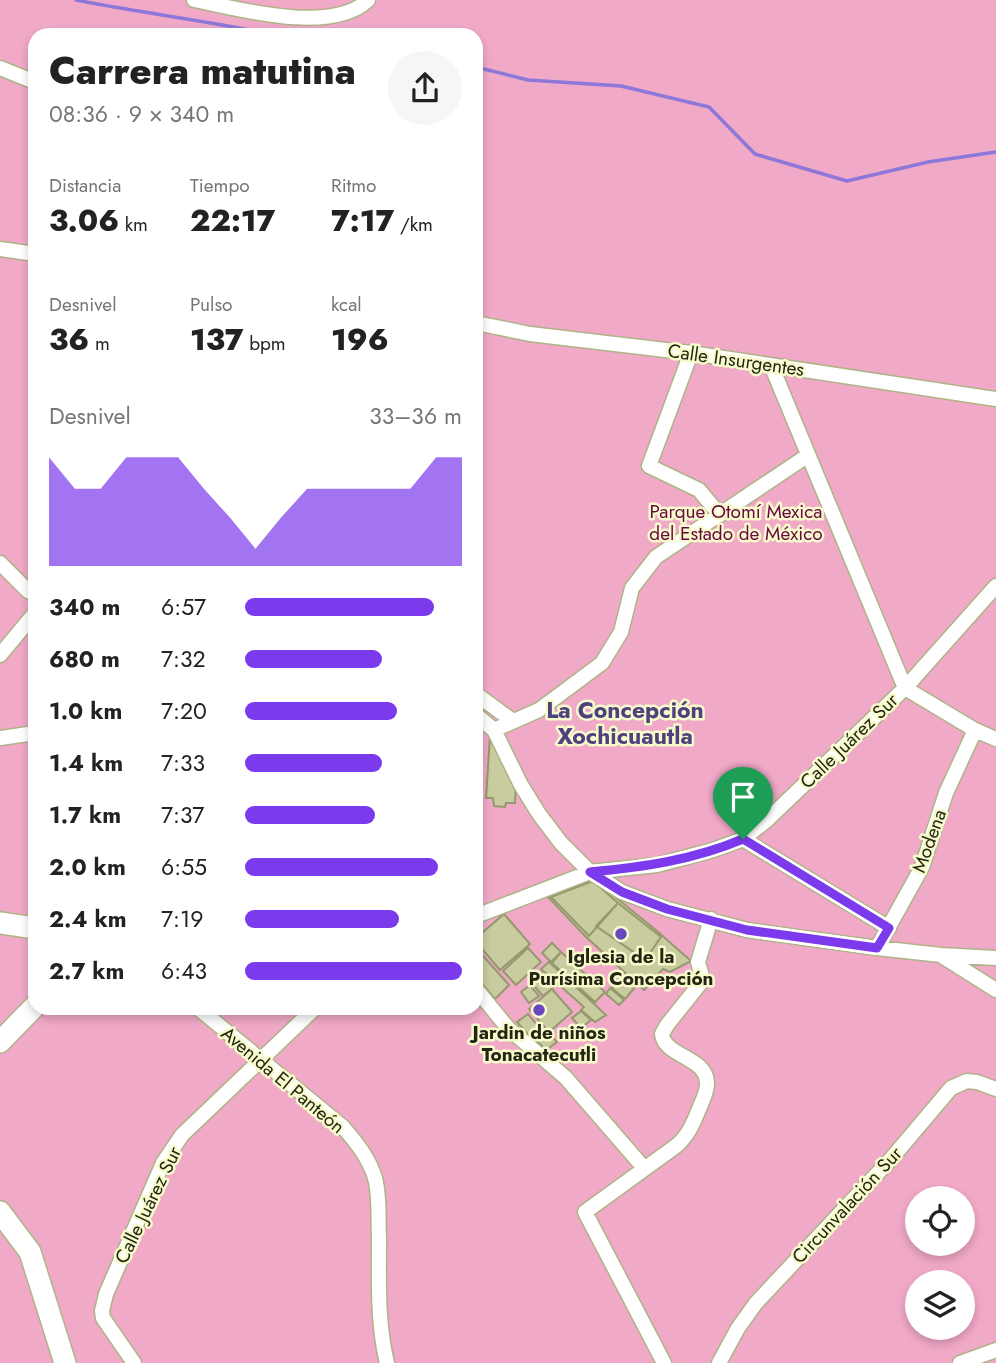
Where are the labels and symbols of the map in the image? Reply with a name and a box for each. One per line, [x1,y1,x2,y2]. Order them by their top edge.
street label: Calle Insurgentes [666,337,806,383]
park label: Parque Otomí Mexica del Estado de México [649,498,823,547]
street label: Calle Juárez Sur [794,687,904,795]
district label: La Concepción Xochicuautla [546,693,704,753]
pin [713,767,773,839]
street label: Modena [905,806,953,876]
marker: Iglesia de la Purísima Concepción [613,926,629,942]
place label: Iglesia de la Purísima Concepción [528,943,714,992]
marker: Jardin de niños Tonacatecutli [531,1002,547,1018]
place label: Jardin de niños Tonacatecutli [468,1019,606,1068]
street label: Avenida El Panteón [215,1020,351,1140]
street label: Circunvalación Sur [786,1140,909,1269]
street label: Calle Juárez Sur [108,1141,188,1268]

